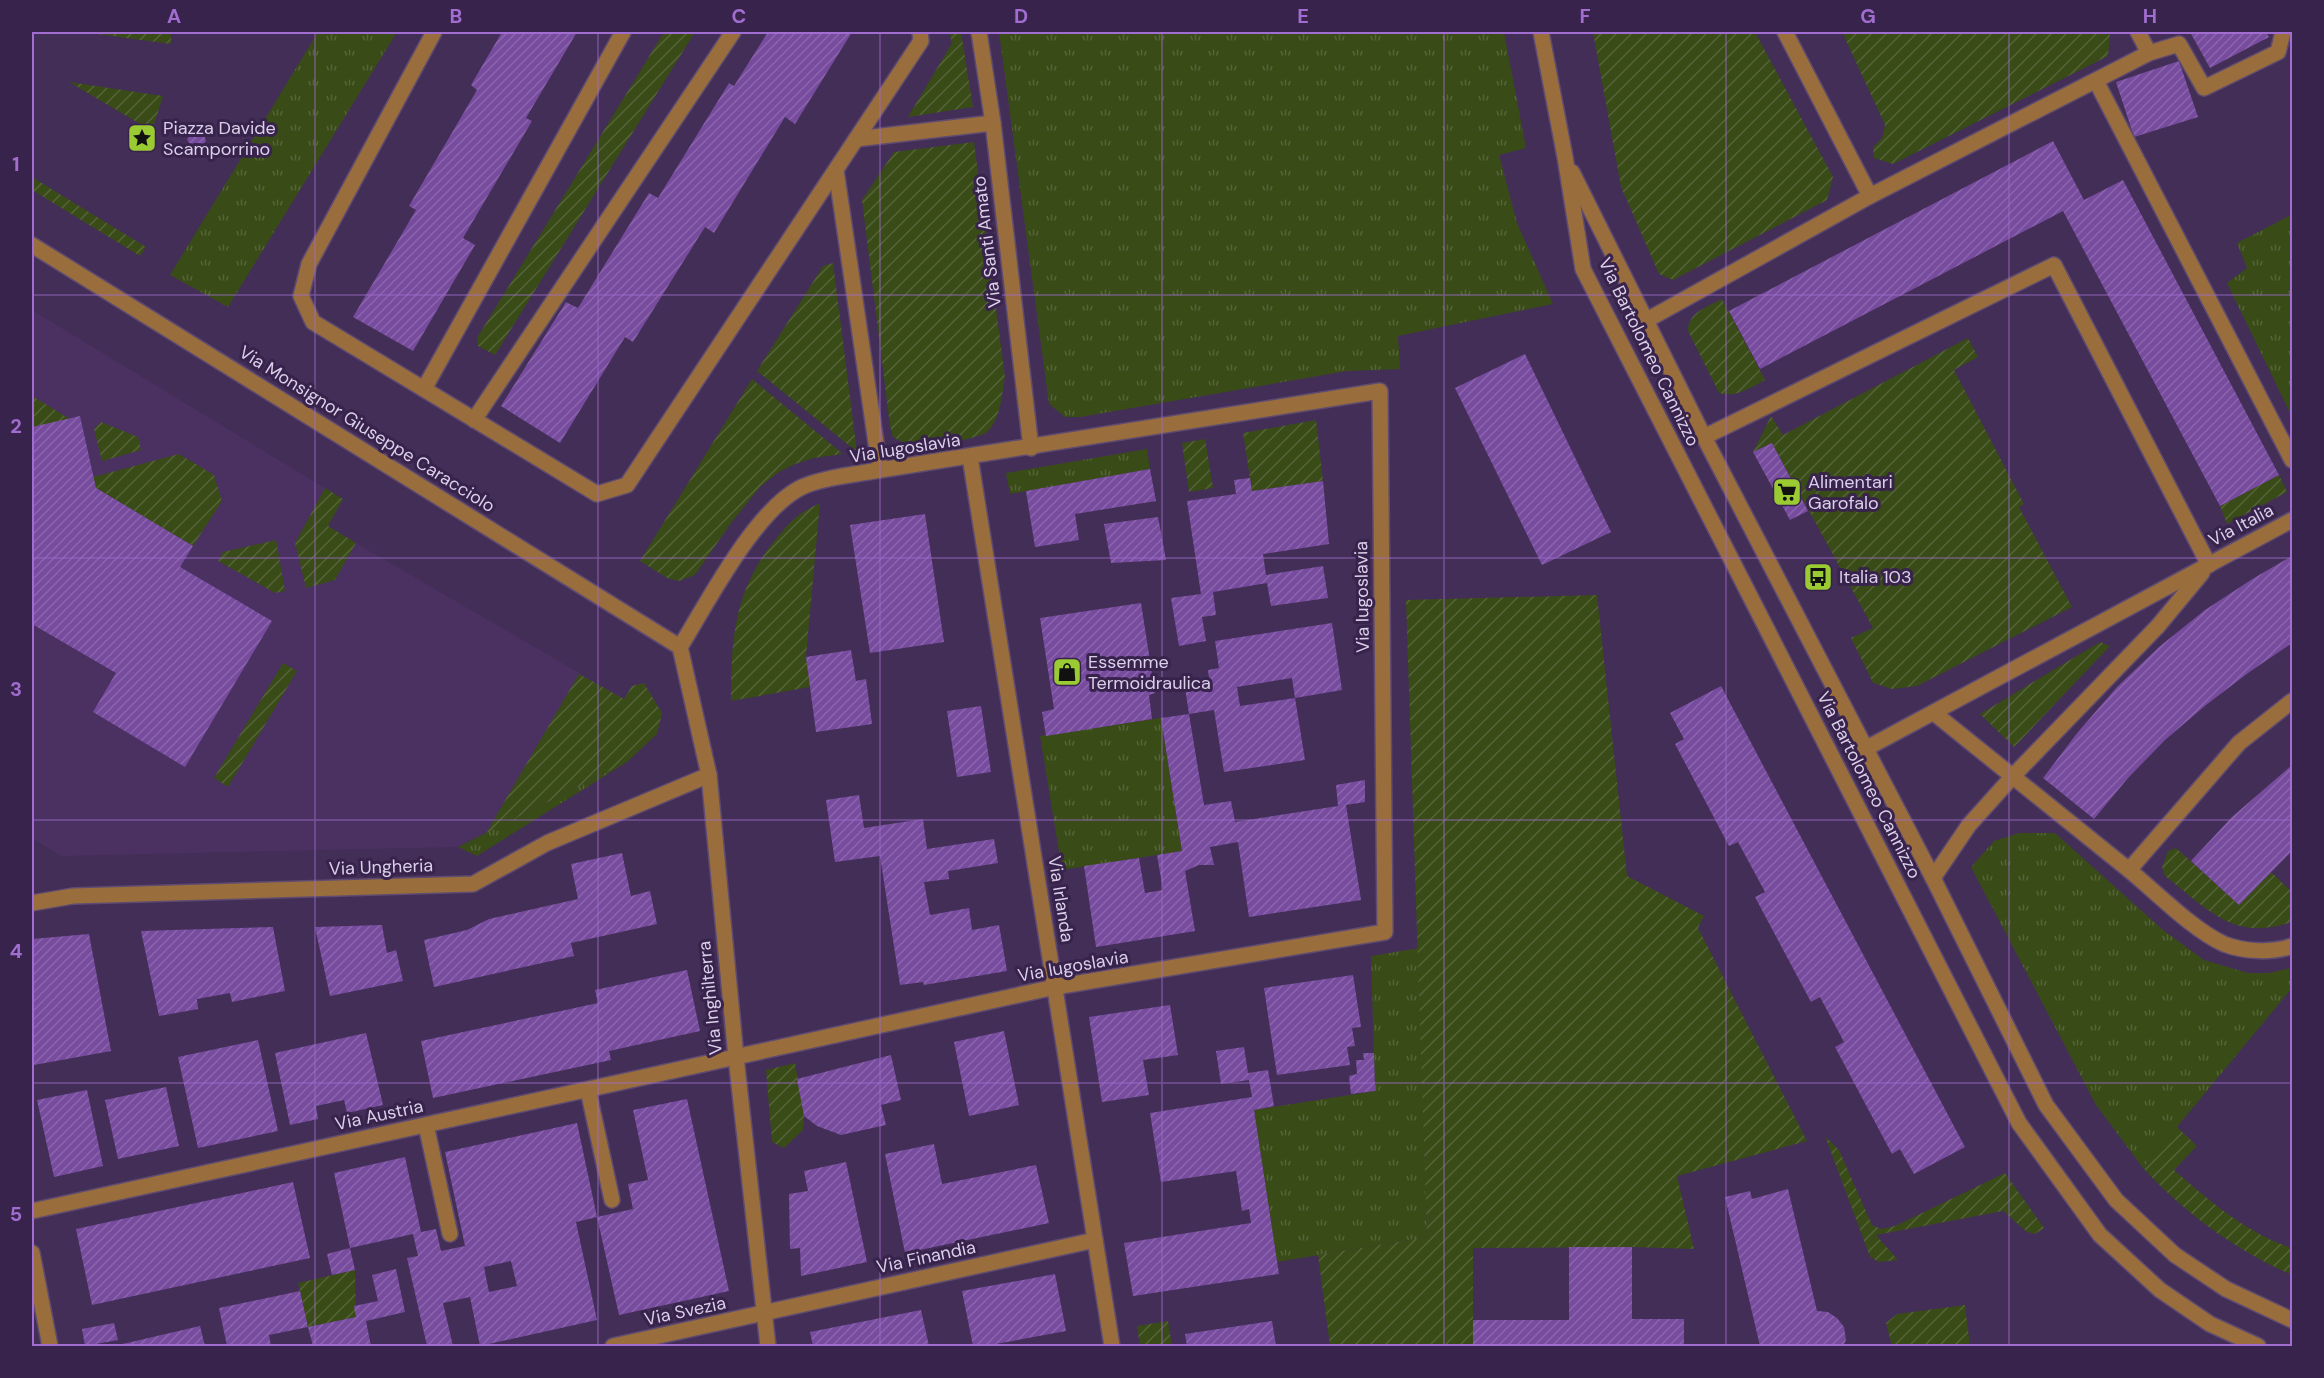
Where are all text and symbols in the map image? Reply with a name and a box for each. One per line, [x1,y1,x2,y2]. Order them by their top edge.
text: A [167,3,181,29]
text: B [450,3,462,29]
text: C [732,3,746,29]
text: D [1014,3,1028,29]
text: E [1297,3,1309,29]
text: F [1579,3,1591,29]
text: G [1860,3,1876,29]
text: H [2143,3,2157,29]
place label: Piazza Davide Scamporrino [163,116,276,161]
place icon: Piazza Davide Scamporrino [126,122,158,154]
text: 1 [12,151,20,177]
street label: Via Santi Amato [967,175,1007,309]
street label: Via Bartolomeo Cannizzo [1593,254,1705,450]
street label: Via Monsignor Giuseppe Caracciolo [235,340,499,518]
text: 2 [10,413,22,439]
street label: Via Iugoslavia [848,427,962,469]
place label: Alimentari Garofalo [1808,470,1893,515]
supermarket icon: Alimentari Garofalo [1771,476,1803,508]
street label: Via Italia [2204,498,2278,552]
street label: Via Iugoslavia [1349,541,1375,653]
bus stop icon: Italia 103 [1802,561,1834,593]
place label: Italia 103 [1839,565,1912,589]
place label: Essemme Termoidraulica [1088,650,1211,695]
shop icon: Essemme Termoidraulica [1051,656,1083,688]
text: 3 [10,676,22,702]
street label: Via Bartolomeo Cannizzo [1811,687,1927,883]
street label: Via Ungheria [328,853,434,881]
street label: Via Irlanda [1042,854,1080,944]
text: 4 [10,938,23,964]
street label: Via Inghilterra [692,940,728,1056]
street label: Via Iugoslavia [1016,944,1130,988]
street label: Via Austria [333,1094,425,1136]
text: 5 [10,1201,22,1227]
street label: Via Finandia [874,1235,978,1279]
street label: Via Svezia [642,1291,728,1331]

